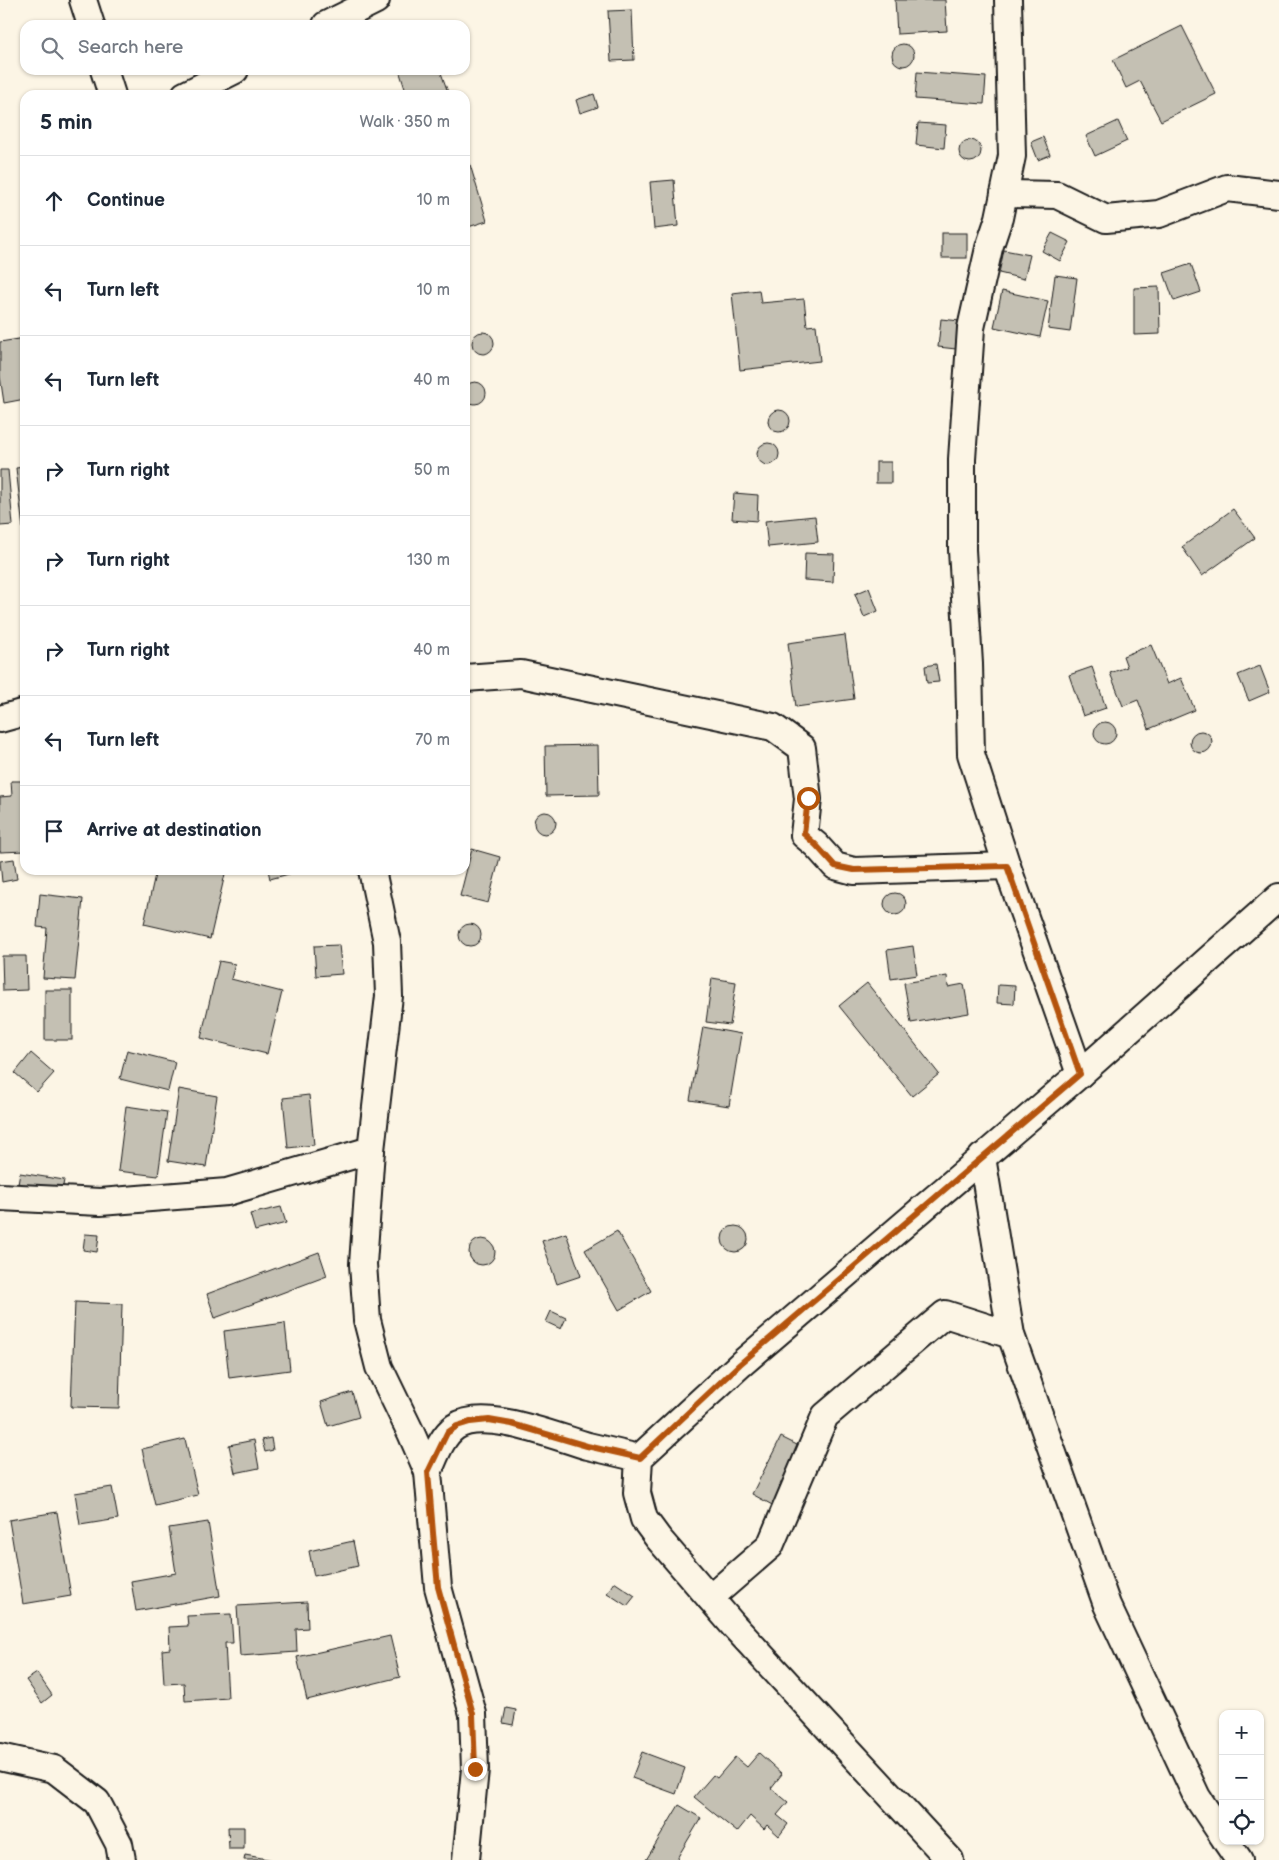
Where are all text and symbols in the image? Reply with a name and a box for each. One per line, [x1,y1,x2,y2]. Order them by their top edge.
search box [20,20,470,75]
icon: search [38,34,66,62]
text: Search here [78,36,183,59]
text: 5 min [40,110,93,135]
text: Walk · 350 m [359,113,450,132]
icon: ahead [40,187,68,215]
text: Continue [87,189,165,212]
text: 10 m [417,191,450,210]
icon: left [40,277,68,305]
text: Turn left [87,279,159,302]
text: 10 m [417,281,450,300]
icon: left [40,367,68,395]
text: Turn left [87,369,159,392]
text: 40 m [413,371,450,390]
icon: right [40,457,68,485]
text: Turn right [87,459,170,482]
text: 50 m [414,461,450,480]
icon: right [40,547,68,575]
text: Turn right [87,549,170,572]
text: 130 m [407,551,450,570]
icon: right [40,637,68,665]
text: Turn right [87,639,170,662]
text: 40 m [413,641,450,660]
icon: left [40,727,68,755]
text: Turn left [87,729,159,752]
text: 70 m [415,731,450,750]
route start [797,787,820,810]
icon: arrive [40,817,68,845]
text: Arrive at destination [87,819,262,842]
map controls [1219,1710,1264,1845]
button: + [1219,1710,1264,1755]
button: − [1219,1755,1264,1800]
route end [464,1758,487,1781]
button: locate [1219,1800,1264,1845]

